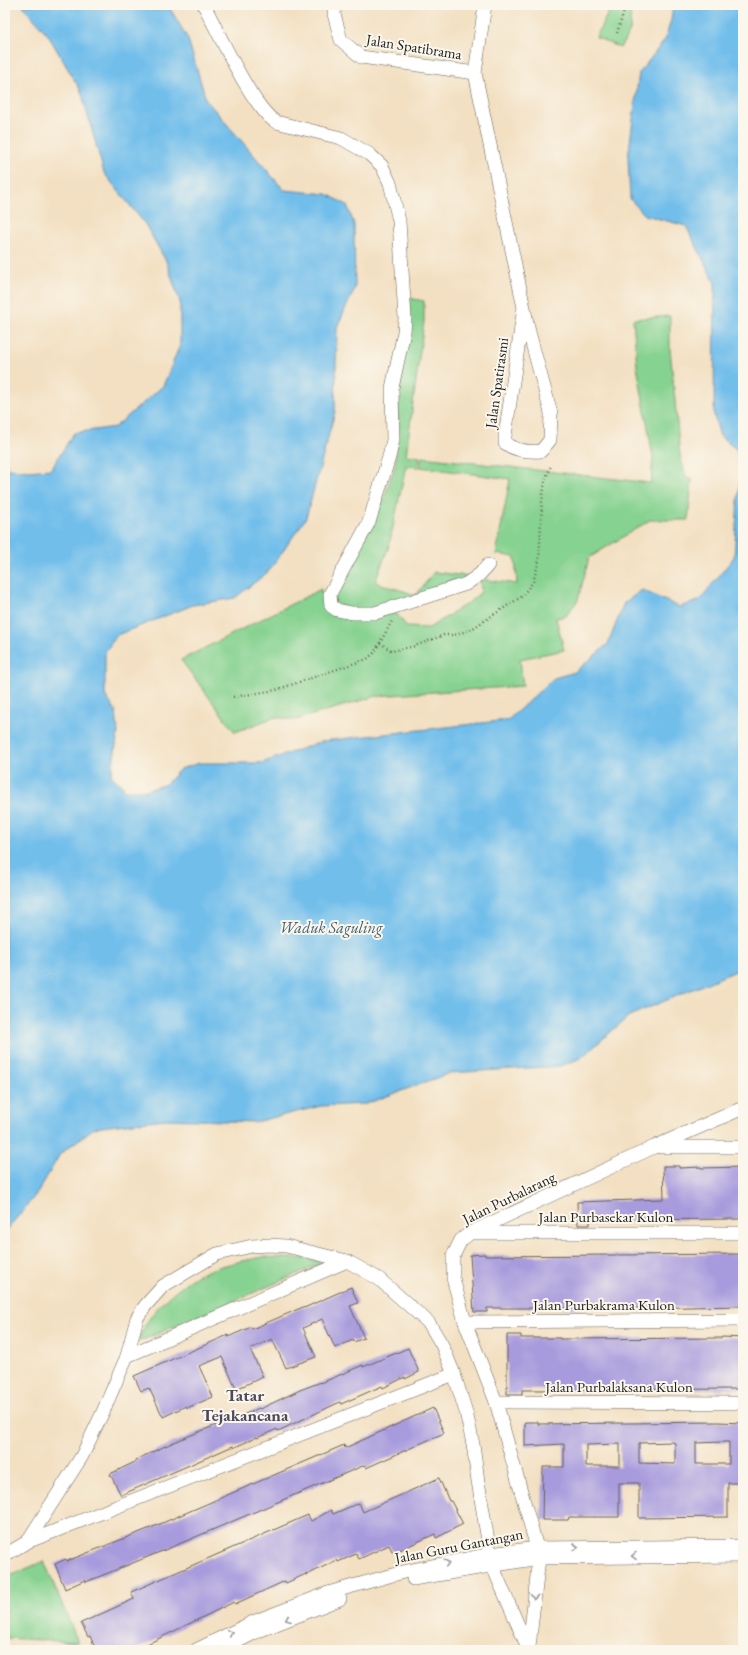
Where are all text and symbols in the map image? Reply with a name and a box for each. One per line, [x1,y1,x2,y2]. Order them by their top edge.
street label: Jalan Spatibrama [363,29,463,63]
street label: Jalan Spatirasmi [480,336,512,432]
water label: Waduk Saguling [280,917,384,938]
street label: Jalan Purbalarang [457,1167,559,1229]
street label: Jalan Purbasekar Kulon [537,1207,674,1226]
street label: Jalan Purbakrama Kulon [531,1295,675,1314]
street label: Jalan Purbalaksana Kulon [543,1377,693,1396]
district label: Tatar Tejakancana [202,1384,289,1426]
street label: Jalan Guru Gantangan [391,1524,525,1568]
one-way arrow [573,1543,579,1551]
one-way arrow [631,1552,637,1561]
one-way arrow [444,1559,450,1568]
one-way arrow [530,1594,539,1600]
one-way arrow [285,1614,293,1622]
one-way arrow [226,1630,234,1638]

